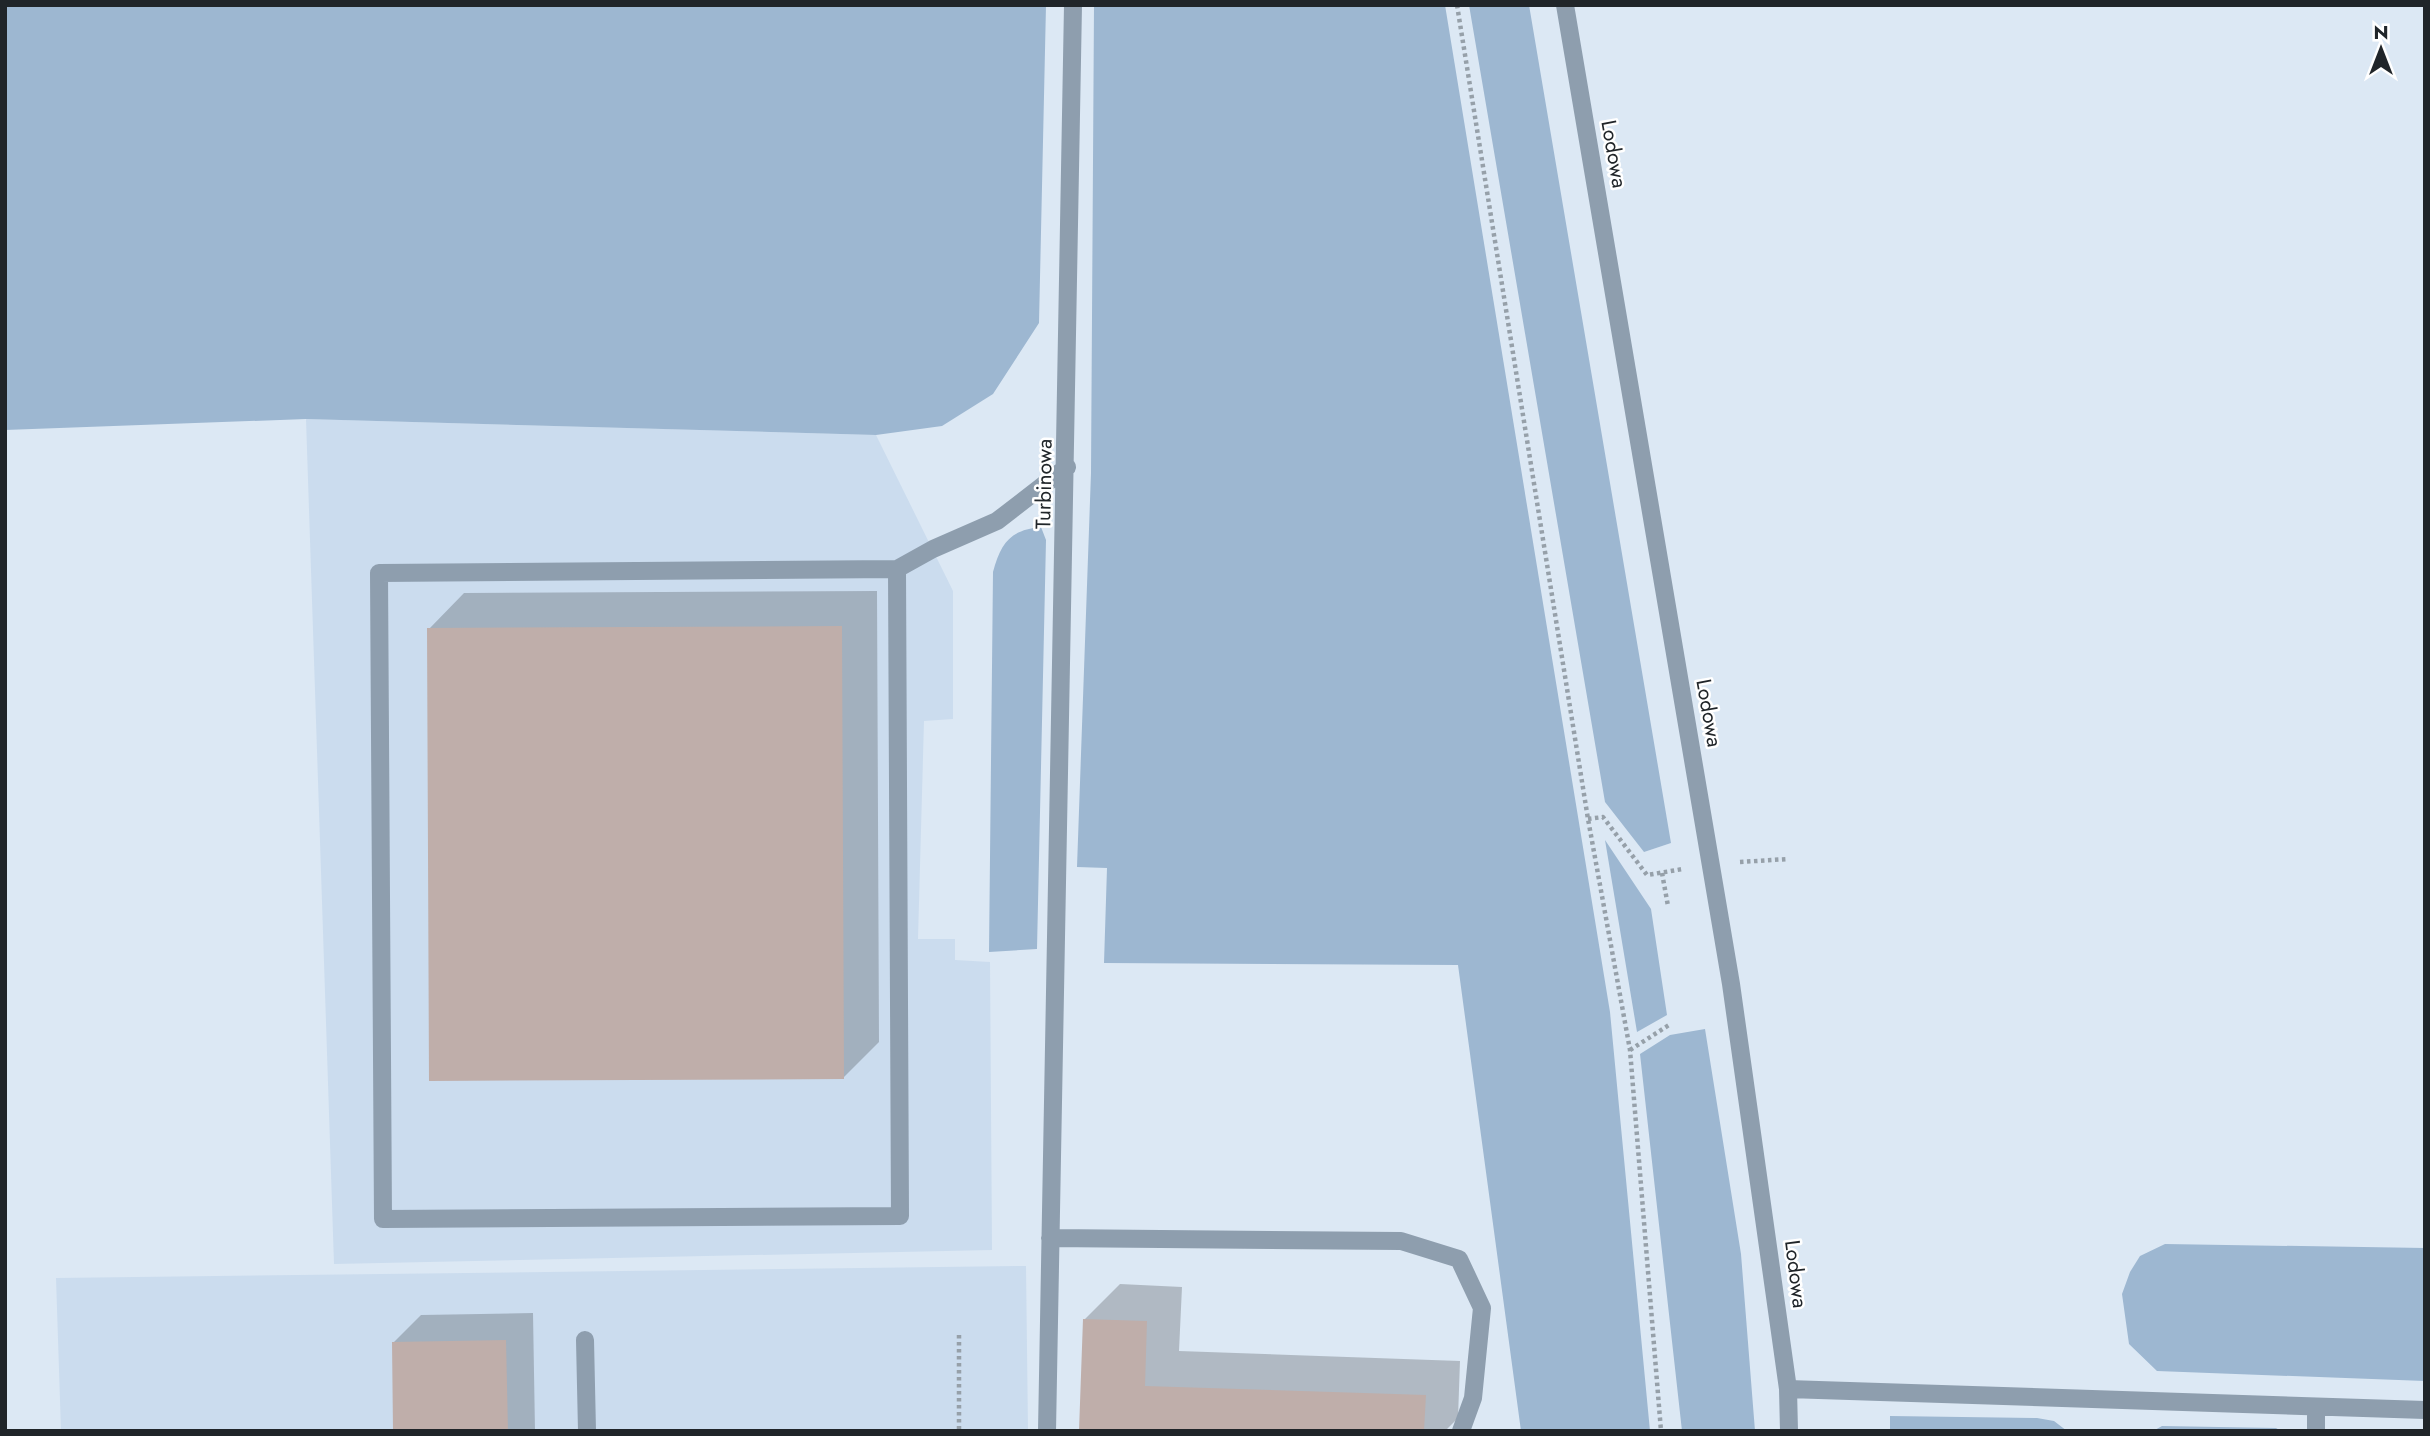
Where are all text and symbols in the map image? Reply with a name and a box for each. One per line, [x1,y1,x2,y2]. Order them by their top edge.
north arrow [2346,14,2416,84]
text: N [2373,19,2389,46]
street label: Lodowa [1593,118,1635,190]
street label: Turbinowa [1028,439,1060,529]
street label: Lodowa [1688,677,1730,749]
street label: Lodowa [1777,1238,1815,1310]

